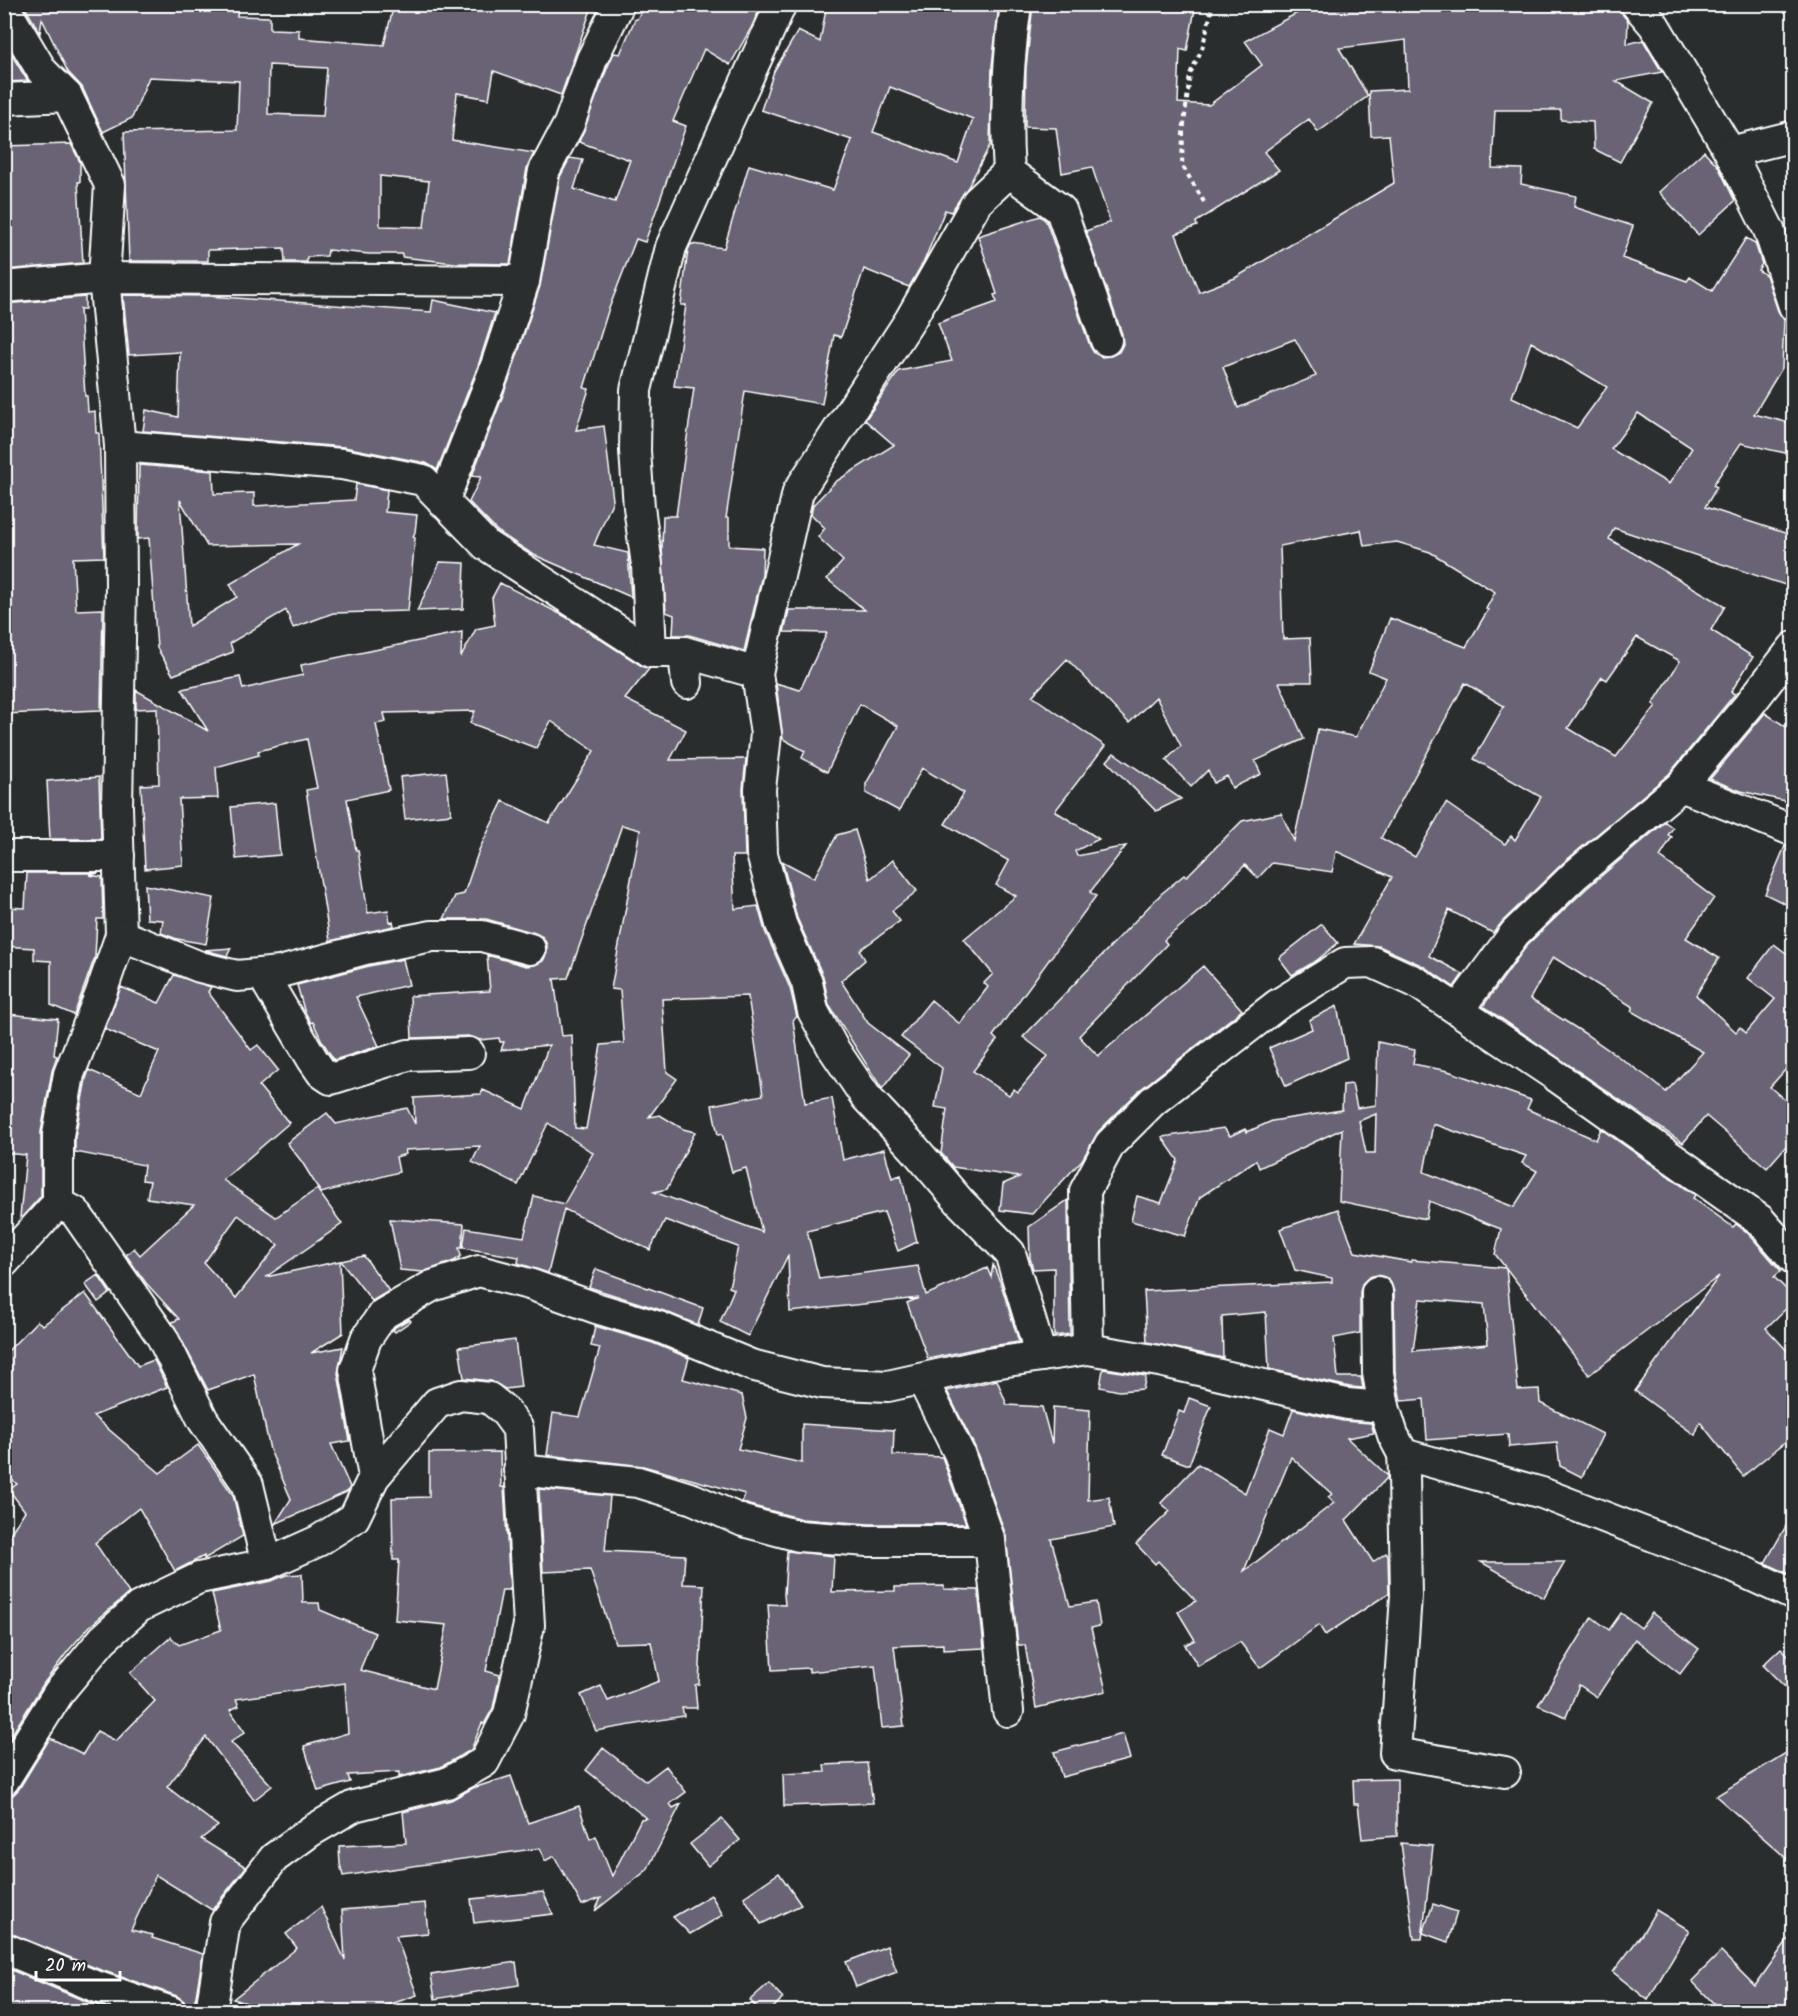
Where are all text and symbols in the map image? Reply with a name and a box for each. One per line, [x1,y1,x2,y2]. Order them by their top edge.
scale bar [36,1944,120,1982]
text: 20 m [45,1952,86,1981]

